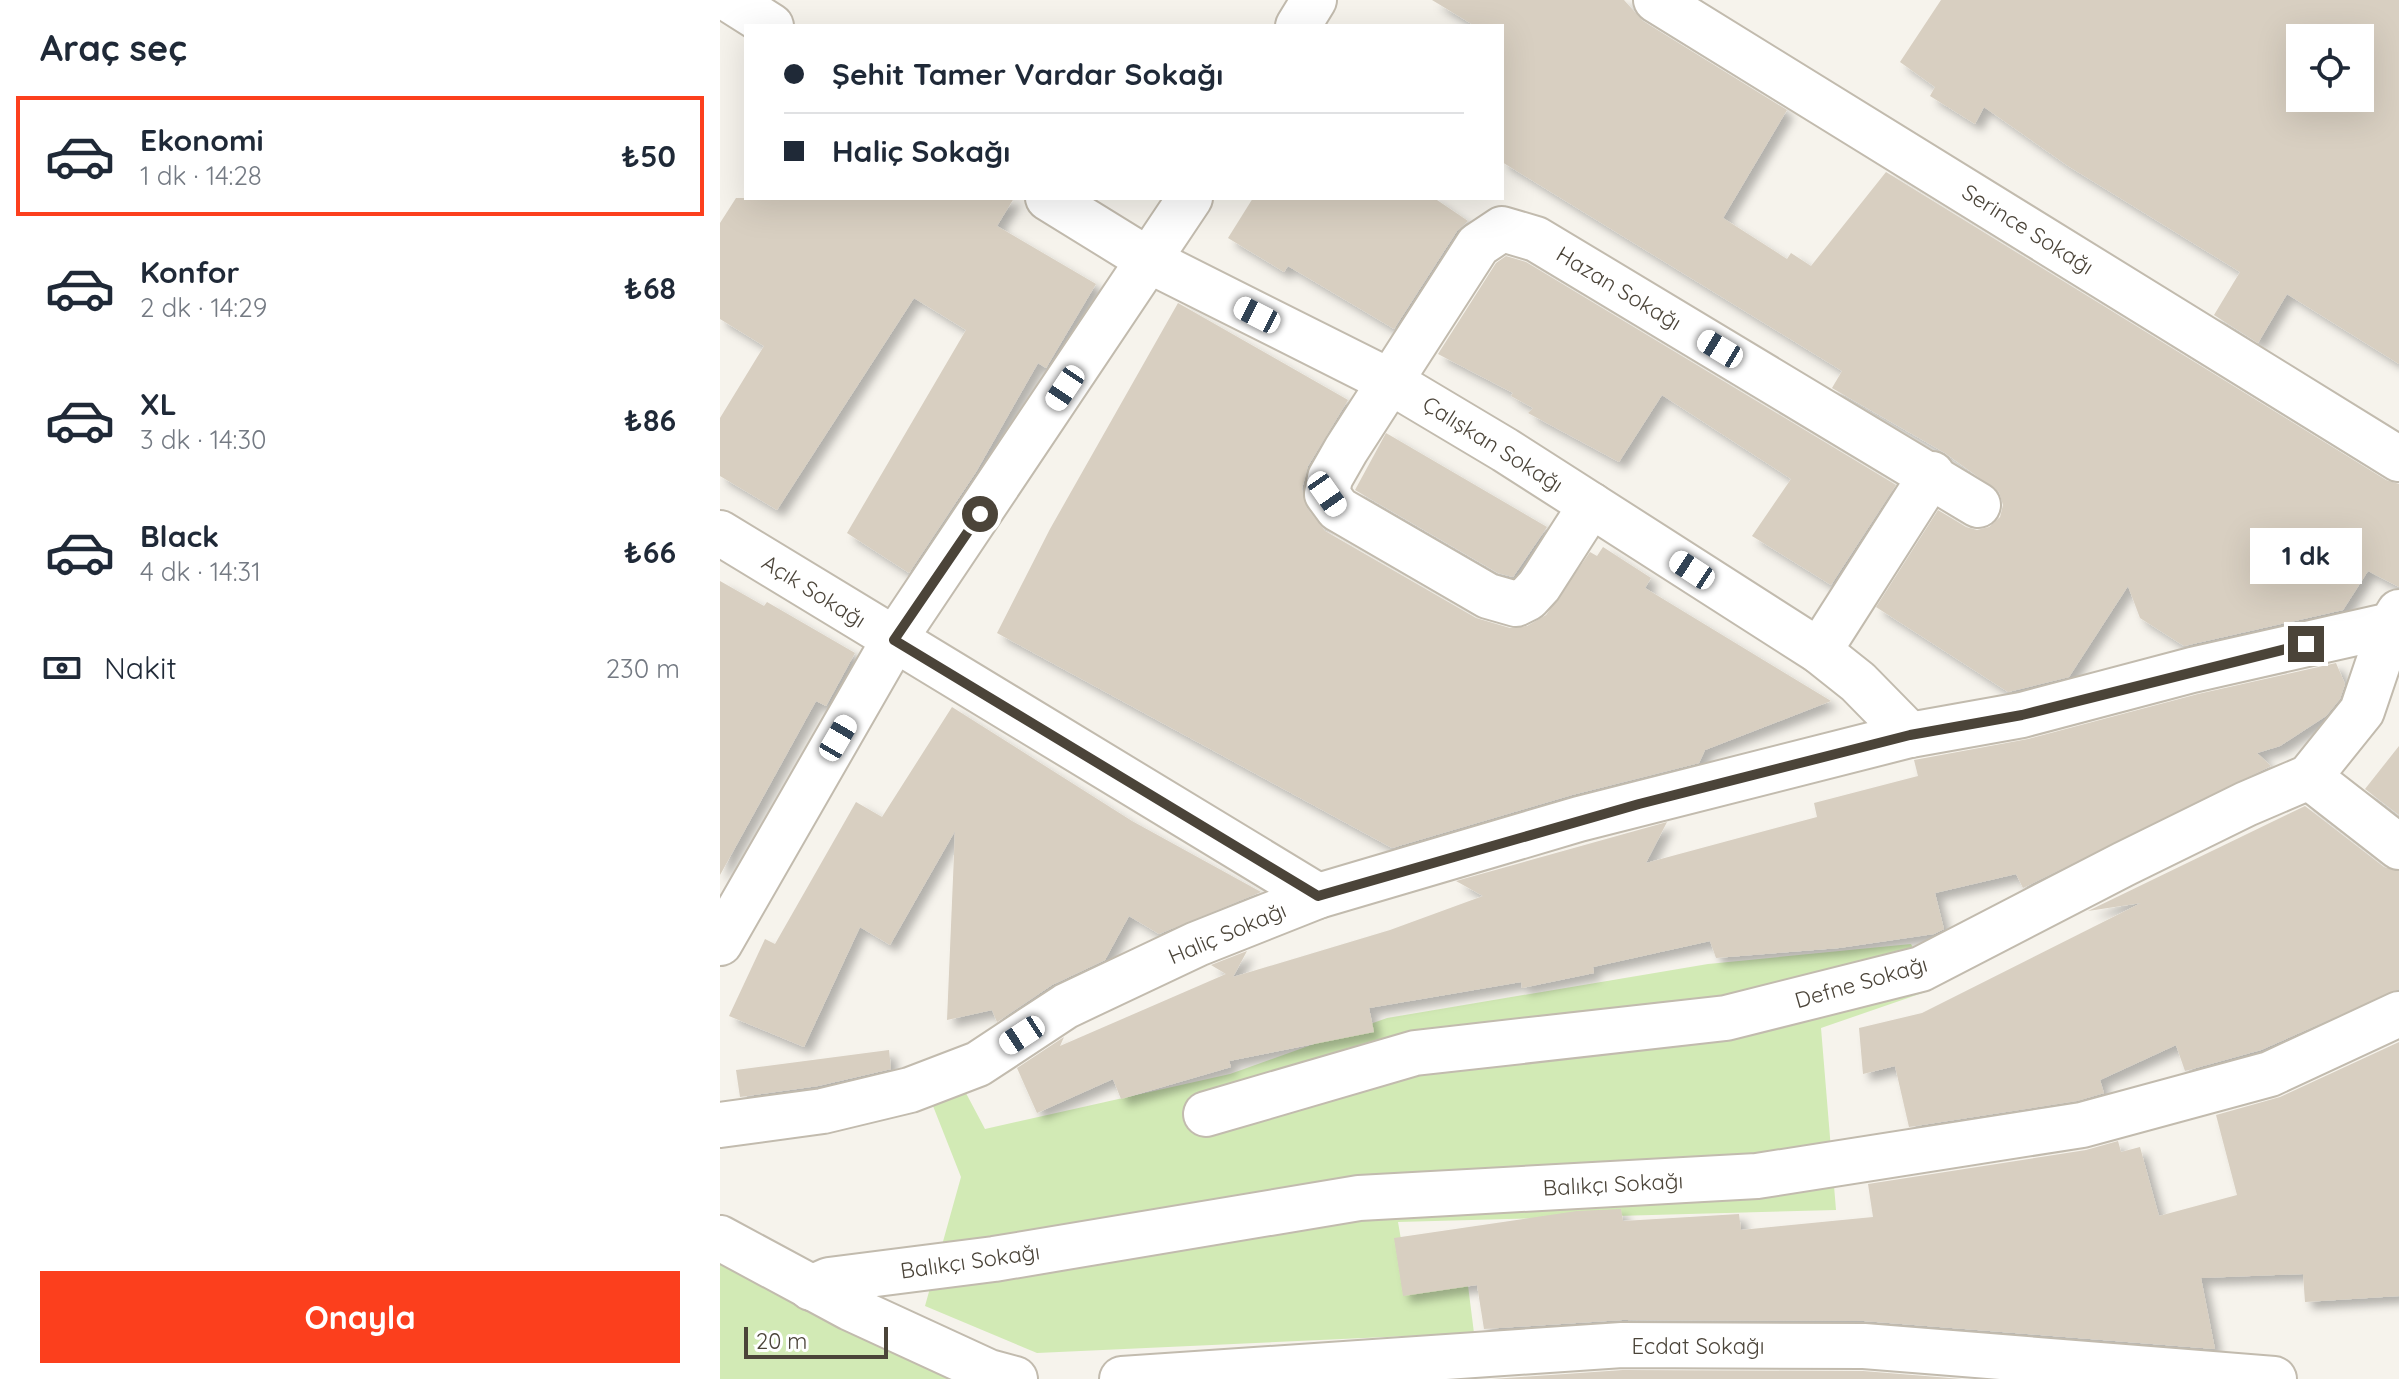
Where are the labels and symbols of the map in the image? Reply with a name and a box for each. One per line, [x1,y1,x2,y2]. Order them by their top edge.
street label: Serince Sokağı [1957,177,2099,281]
street label: Hazan Sokağı [1551,240,1687,336]
car [1230,293,1284,337]
car [1693,326,1747,372]
car [1042,361,1088,415]
street label: Çalışkan Sokağı [1417,390,1569,498]
car [1303,467,1351,521]
route start [962,496,998,532]
callout: 1 dk [2250,528,2362,584]
car [1665,547,1719,593]
street label: Açık Sokağı [757,548,871,634]
route end [2288,626,2324,662]
car [816,711,860,765]
street label: Haliç Sokağı [1164,896,1290,970]
street label: Defne Sokağı [1791,950,1931,1014]
car [995,1012,1049,1058]
street label: Balıkçı Sokağı [1542,1166,1684,1202]
street label: Balıkçı Sokağı [899,1237,1041,1285]
scale bar [744,1323,888,1359]
street label: Ecdat Sokağı [1631,1332,1765,1360]

